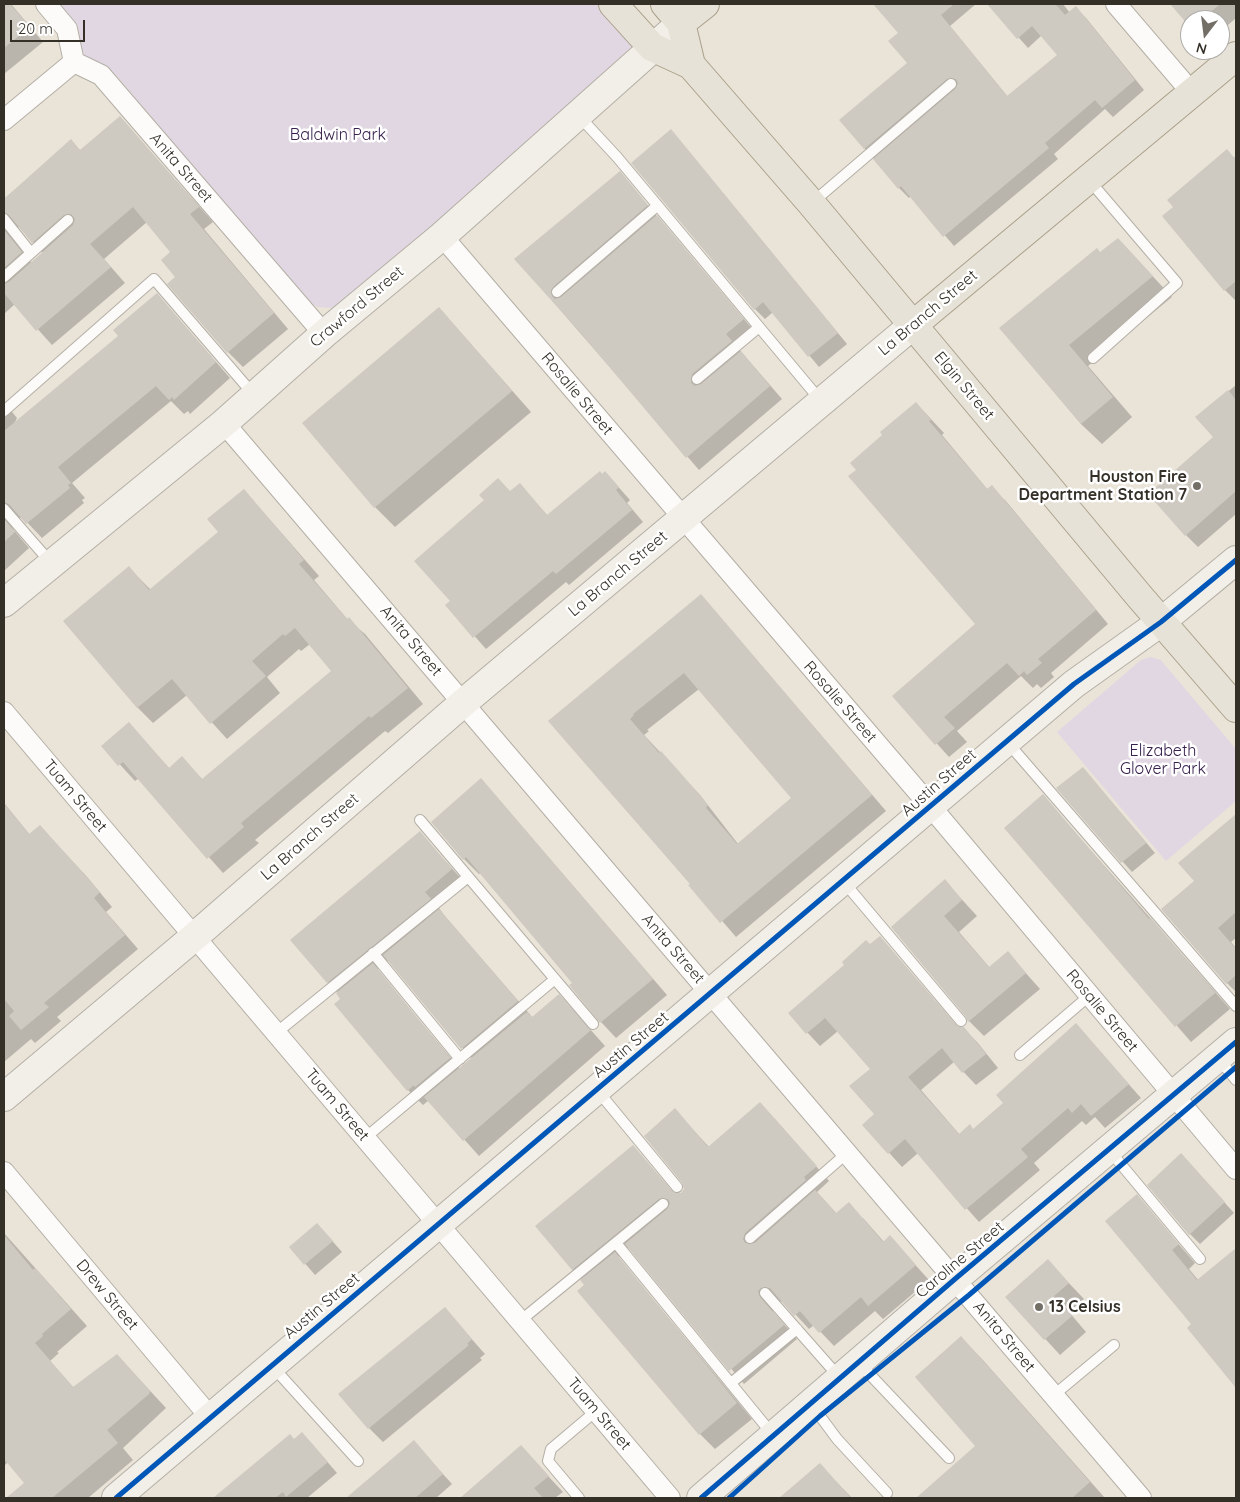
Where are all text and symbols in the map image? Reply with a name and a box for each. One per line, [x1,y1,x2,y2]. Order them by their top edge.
scale bar [12,10,88,42]
north arrow [1180,10,1230,60]
text: 20 m [18,19,53,38]
text: N [1194,38,1209,59]
park label: Baldwin Park [290,125,386,145]
street label: Anita Street [145,129,217,207]
street label: Crawford Street [306,262,408,352]
street label: La Branch Street [875,266,981,360]
street label: Elgin Street [930,348,998,424]
street label: Rosalie Street [537,349,617,439]
place label: Houston Fire Department Station 7 [1018,467,1187,505]
marker: Houston Fire Department Station 7 [1191,480,1203,492]
street label: La Branch Street [565,527,671,621]
street label: Anita Street [376,602,446,680]
street label: Rosalie Street [799,657,881,747]
park label: Elizabeth Glover Park [1120,741,1206,779]
street label: Austin Street [898,745,980,821]
street label: Tuam Street [39,756,111,836]
street label: La Branch Street [257,789,363,885]
street label: Anita Street [637,910,709,988]
street label: Rosalie Street [1062,966,1142,1056]
street label: Austin Street [589,1008,673,1082]
street label: Tuam Street [301,1065,373,1145]
street label: Caroline Street [912,1218,1008,1302]
street label: Drew Street [72,1256,142,1334]
street label: Austin Street [280,1269,364,1343]
place label: 13 Celsius [1049,1297,1121,1317]
street label: Anita Street [969,1298,1039,1376]
marker: 13 Celsius [1033,1301,1045,1313]
street label: Tuam Street [563,1374,635,1454]

